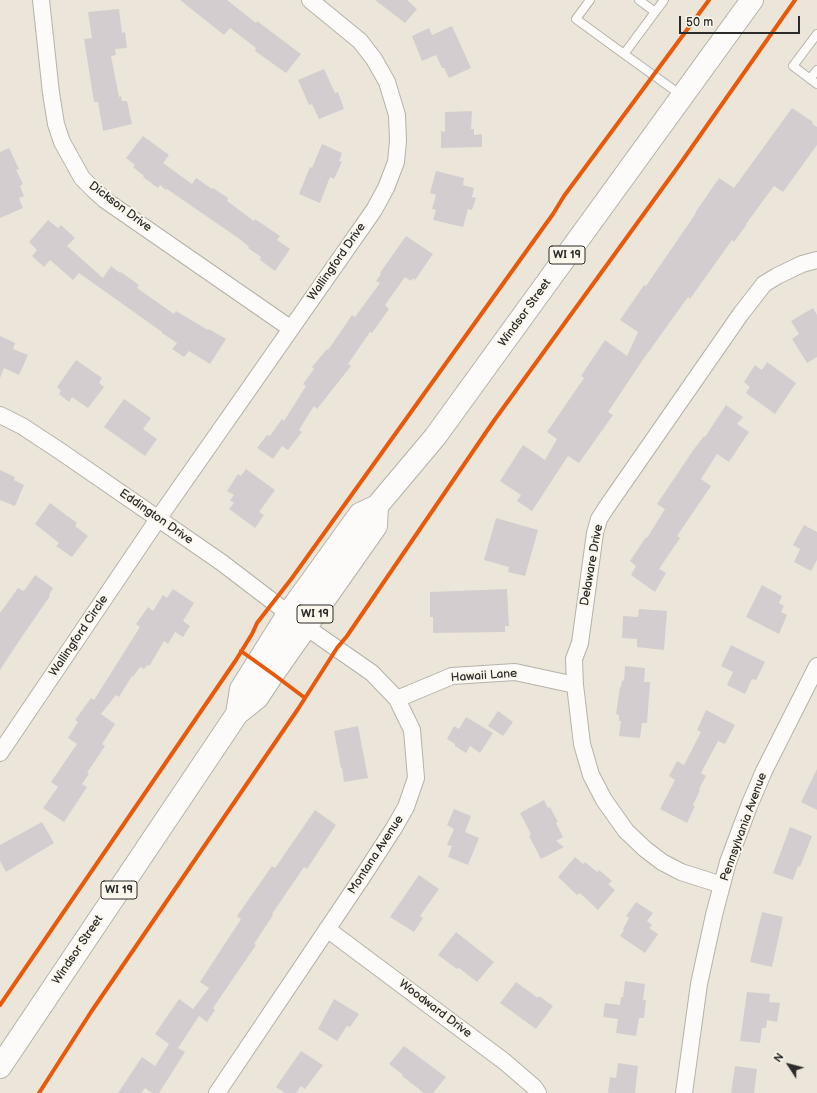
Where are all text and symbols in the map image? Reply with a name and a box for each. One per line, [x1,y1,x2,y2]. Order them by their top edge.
scale bar [681,8,802,34]
text: 50 m [686,15,713,30]
street label: Dickson Drive [86,179,154,235]
street label: Wallingford Drive [305,220,369,304]
road number: WI 19 [549,246,585,264]
street label: Windsor Street [496,276,554,350]
street label: Eddington Drive [116,486,196,548]
street label: Delaware Drive [578,523,606,607]
street label: Wallingford Circle [47,593,111,679]
road number: WI 19 [297,605,333,623]
street label: Hawaii Lane [450,667,518,685]
street label: Pennsylvania Avenue [718,771,770,883]
street label: Montana Avenue [345,813,407,897]
road number: WI 19 [101,881,137,899]
street label: Windsor Street [50,913,106,987]
street label: Woodward Drive [396,977,474,1041]
north arrow [769,1045,809,1085]
text: N [771,1050,787,1065]

